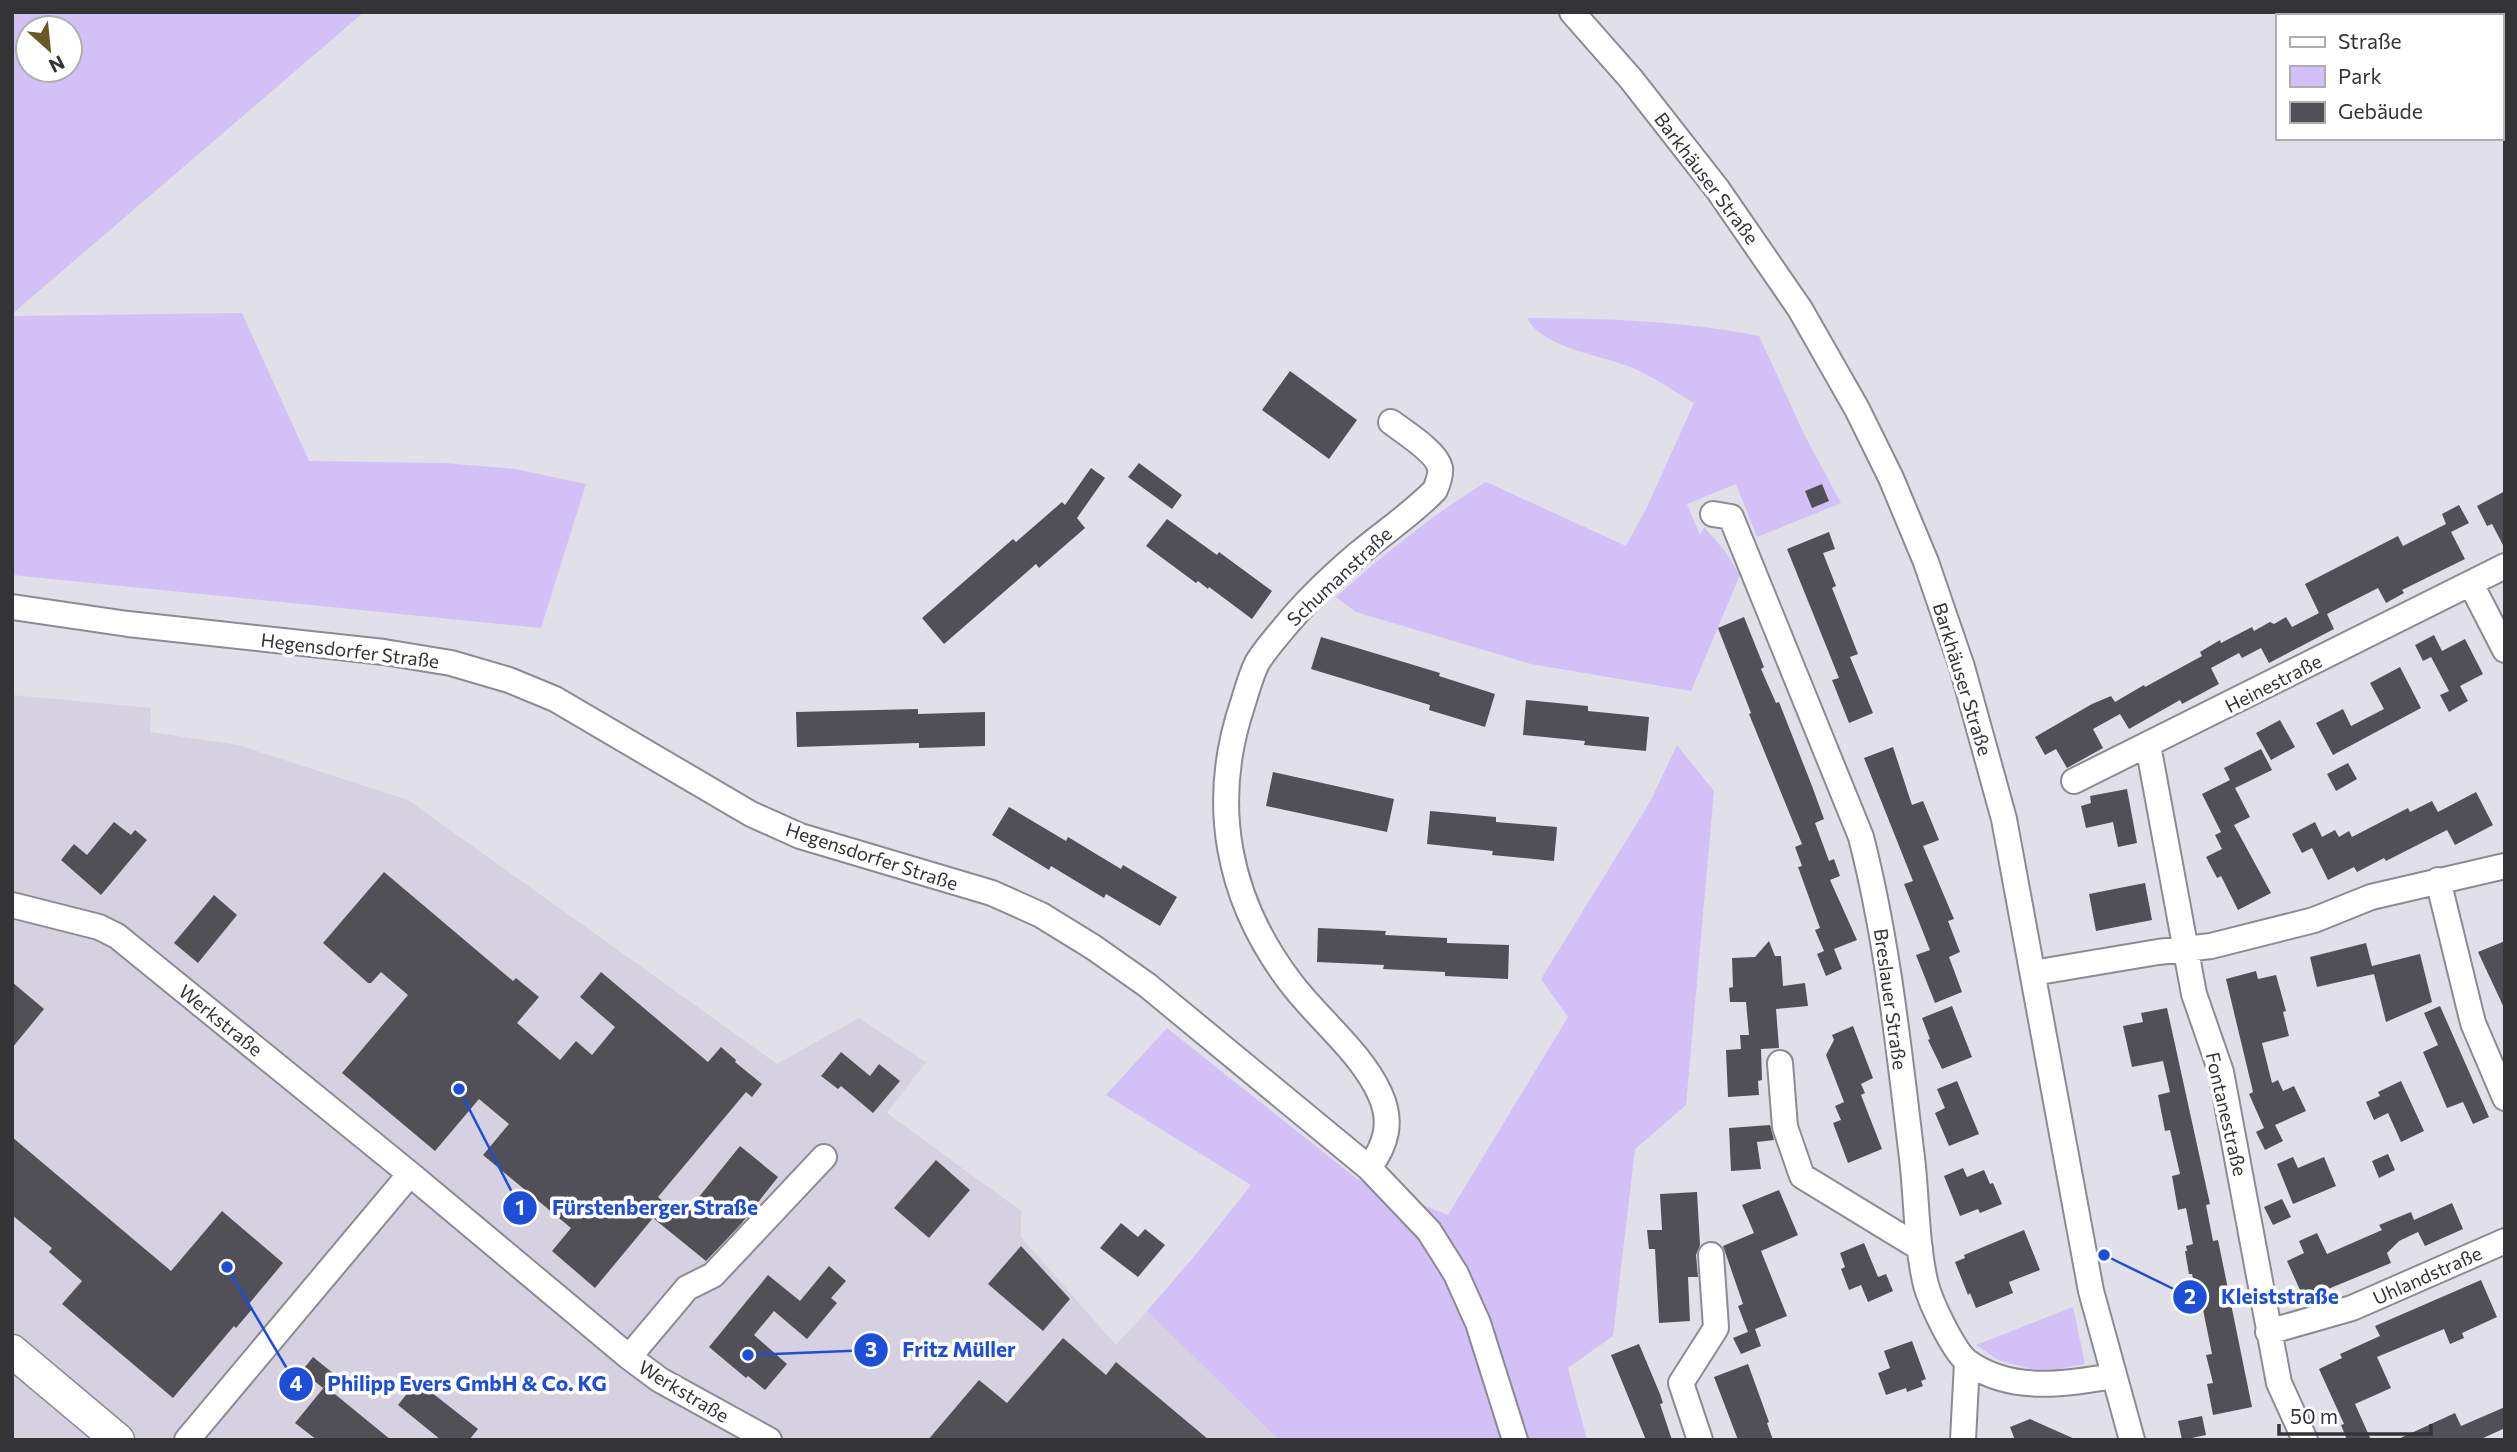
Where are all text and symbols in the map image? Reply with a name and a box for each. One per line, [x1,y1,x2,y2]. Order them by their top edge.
north arrow [14,14,84,84]
legend [2276,14,2503,140]
text: Straße [2338,28,2402,53]
text: N [45,51,69,78]
text: Park [2338,63,2382,88]
text: Gebäude [2338,98,2423,123]
street label: Barkhäuser Straße [1650,108,1764,248]
street label: Schumanstraße [1282,522,1396,630]
street label: Barkhäuser Straße [1929,600,1997,758]
street label: Hegensdorfer Straße [259,628,441,672]
street label: Heinestraße [2221,649,2325,717]
street label: Hegensdorfer Straße [783,817,961,895]
street label: Breslauer Straße [1870,927,1912,1071]
street label: Werkstraße [174,979,268,1061]
street label: Fontanestraße [2202,1050,2252,1178]
callout: Fürstenberger Straße [503,1187,772,1229]
text: 1 [515,1194,525,1219]
text: Fürstenberger Straße [552,1194,758,1219]
street label: Uhlandstraße [2369,1241,2485,1309]
callout: Kleiststraße [2172,1276,2353,1318]
text: 2 [2184,1283,2196,1308]
text: Kleiststraße [2221,1283,2339,1308]
callout: Fritz Müller [853,1329,1029,1371]
text: 3 [865,1336,877,1361]
text: Fritz Müller [902,1336,1016,1361]
street label: Werkstraße [635,1355,733,1427]
callout: Philipp Evers GmbH & Co. KG [278,1363,621,1405]
text: 4 [290,1370,303,1395]
text: Philipp Evers GmbH & Co. KG [327,1370,607,1395]
scale bar [2279,1392,2431,1436]
text: 50 m [2290,1403,2338,1428]

